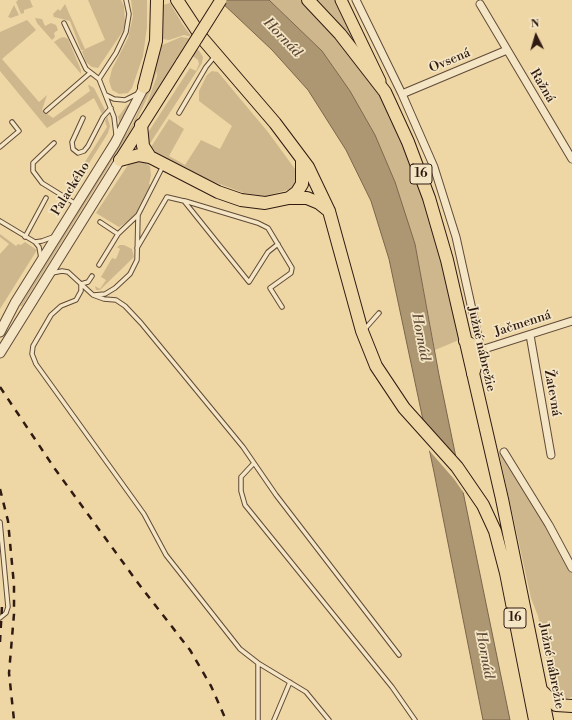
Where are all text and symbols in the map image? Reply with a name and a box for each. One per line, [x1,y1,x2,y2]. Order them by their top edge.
water label: Hornád [259,15,305,61]
north arrow [516,16,556,56]
text: N [530,17,540,31]
street label: Ovsená [427,45,473,77]
street label: Ražná [526,66,558,106]
street label: Palackého [48,159,94,219]
road number: 16 [410,164,432,184]
street label: Južné nábrežie [464,305,498,393]
street label: Jačmenná [493,308,553,340]
water label: Hornád [407,312,433,362]
street label: Žatevná [540,369,564,417]
road number: 16 [504,608,526,628]
street label: Južné nábrežie [535,622,567,710]
water label: Hornád [471,630,497,680]

